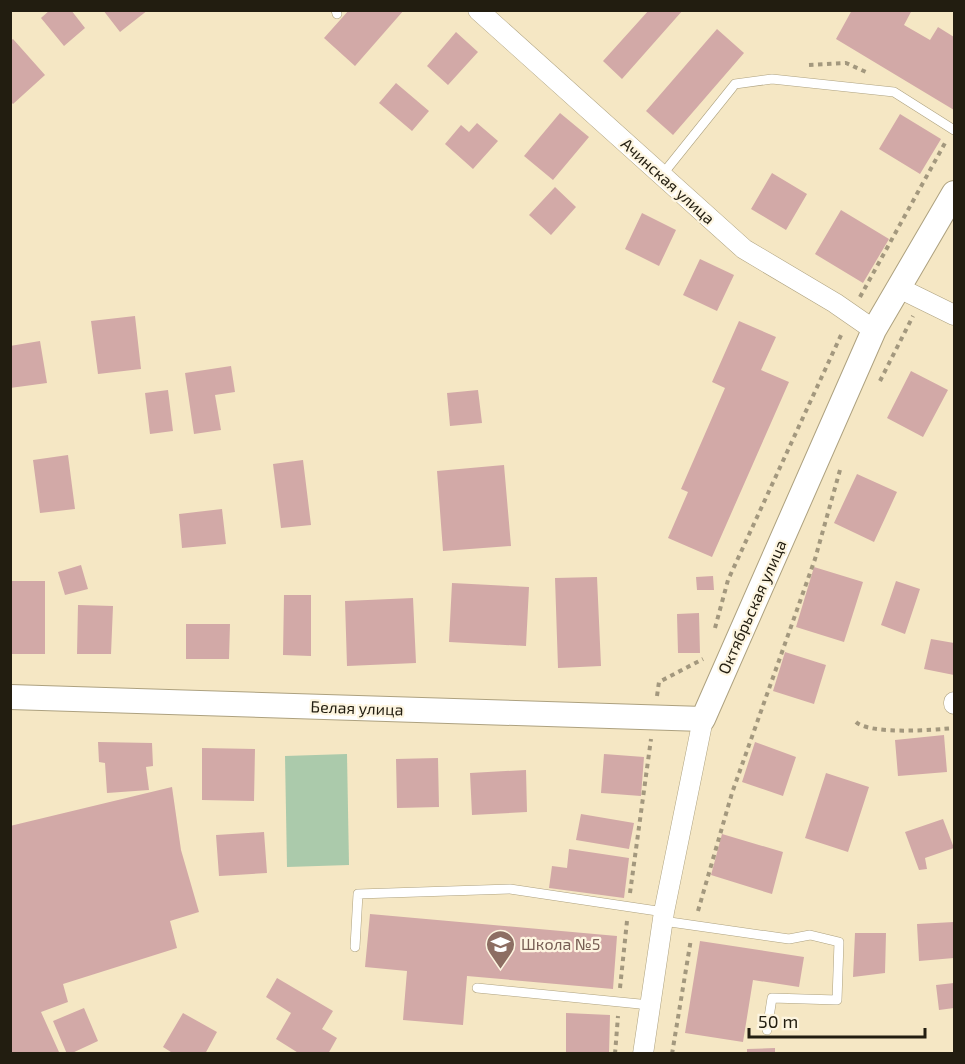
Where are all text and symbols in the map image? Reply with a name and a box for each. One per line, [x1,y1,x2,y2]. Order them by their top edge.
street label: Ачинская улица [617,134,719,228]
street label: Октябрьская улица [713,537,791,677]
street label: Белая улица [310,696,404,720]
school or university icon: Школа №5 [484,928,516,970]
place label: Школа №5 [521,934,600,953]
scale bar [749,1001,924,1039]
text: 50 m [758,1010,798,1032]

